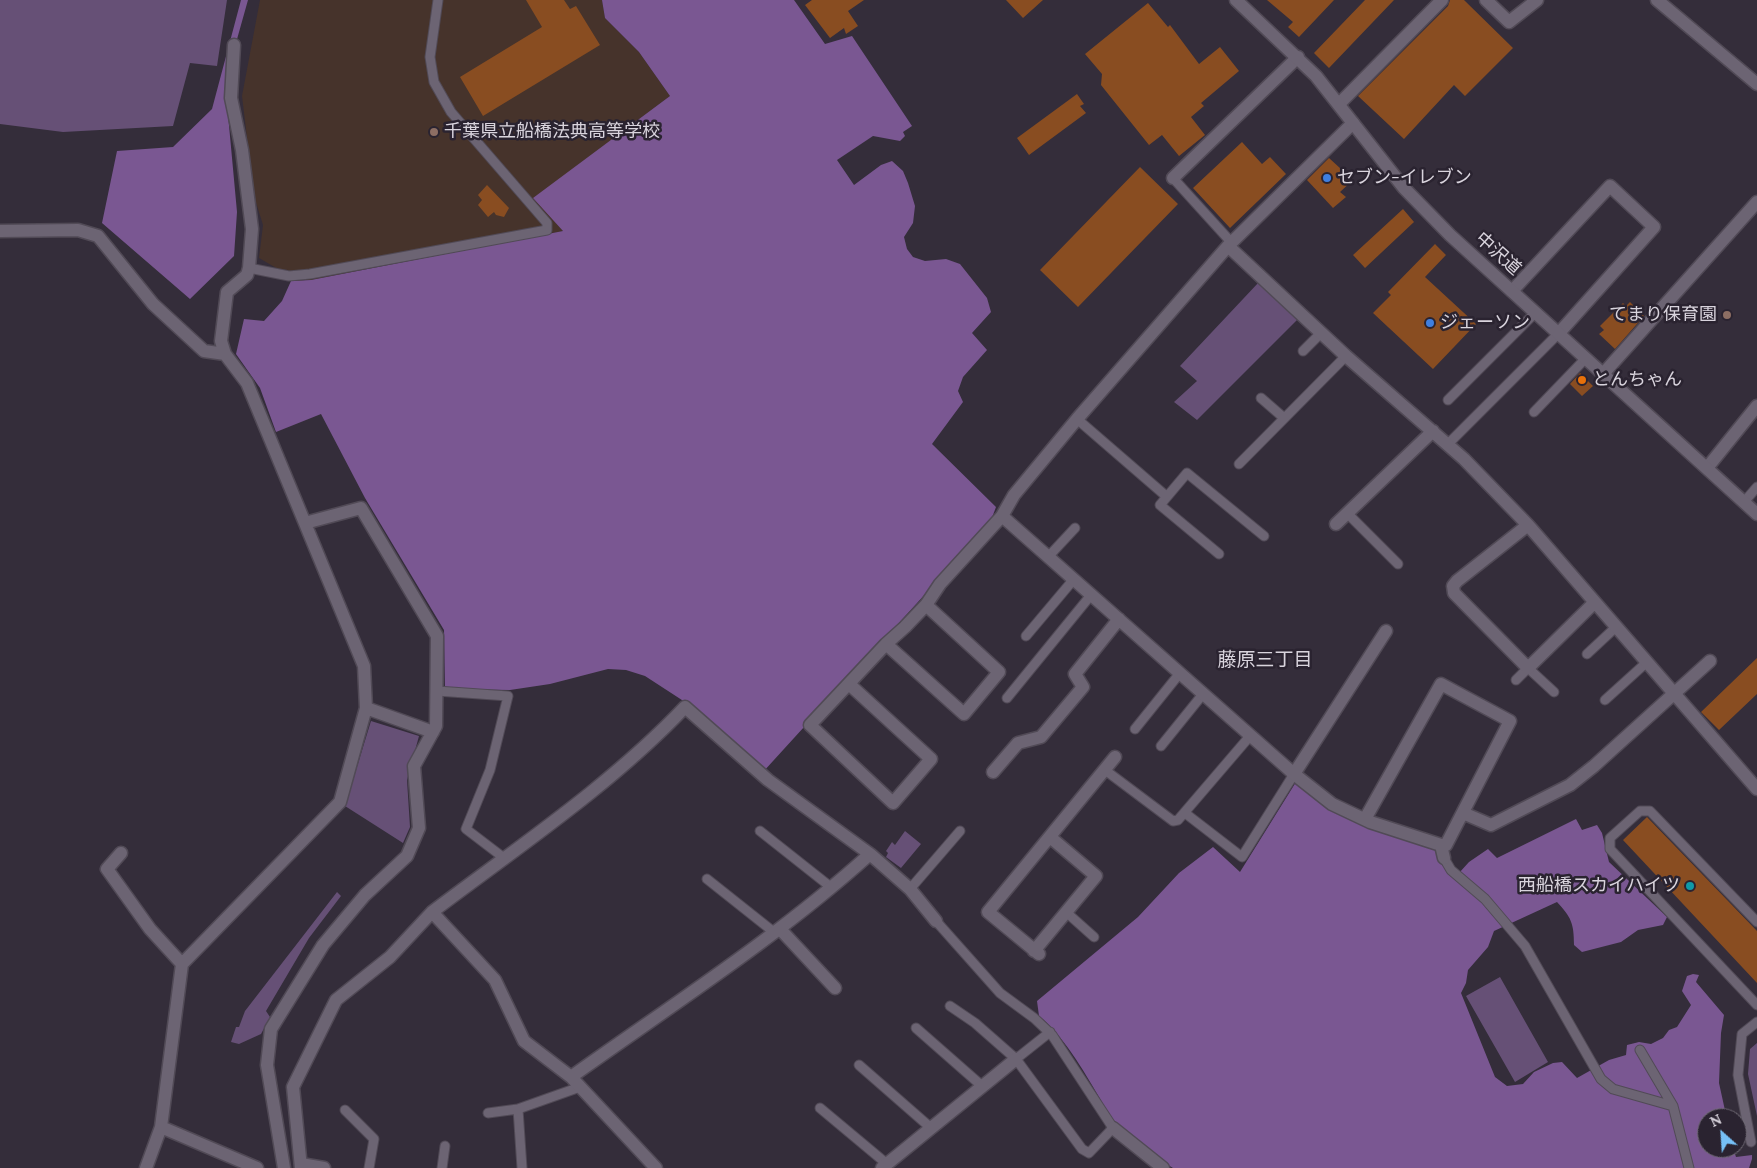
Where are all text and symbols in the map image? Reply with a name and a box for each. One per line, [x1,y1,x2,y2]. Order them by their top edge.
place label: 千葉県立船橋法典高等学校 [444,121,660,143]
marker: 千葉県立船橋法典高等学校 [428,126,440,138]
place label: セブン-イレブン [1337,167,1472,189]
marker: セブン-イレブン [1321,172,1333,184]
street label: 中沢道 [1471,228,1525,280]
place label: てまり保育園 [1609,304,1717,326]
marker: てまり保育園 [1721,309,1733,321]
place label: ジェーソン [1440,312,1530,334]
marker: ジェーソン [1424,317,1436,329]
place label: とんちゃん [1592,369,1682,391]
marker: とんちゃん [1576,374,1588,386]
district label: 藤原三丁目 [1218,650,1312,672]
place label: 西船橋スカイハイツ [1518,875,1680,897]
marker: 西船橋スカイハイツ [1684,880,1696,892]
north arrow [1697,1108,1747,1158]
text: N [1707,1110,1725,1131]

